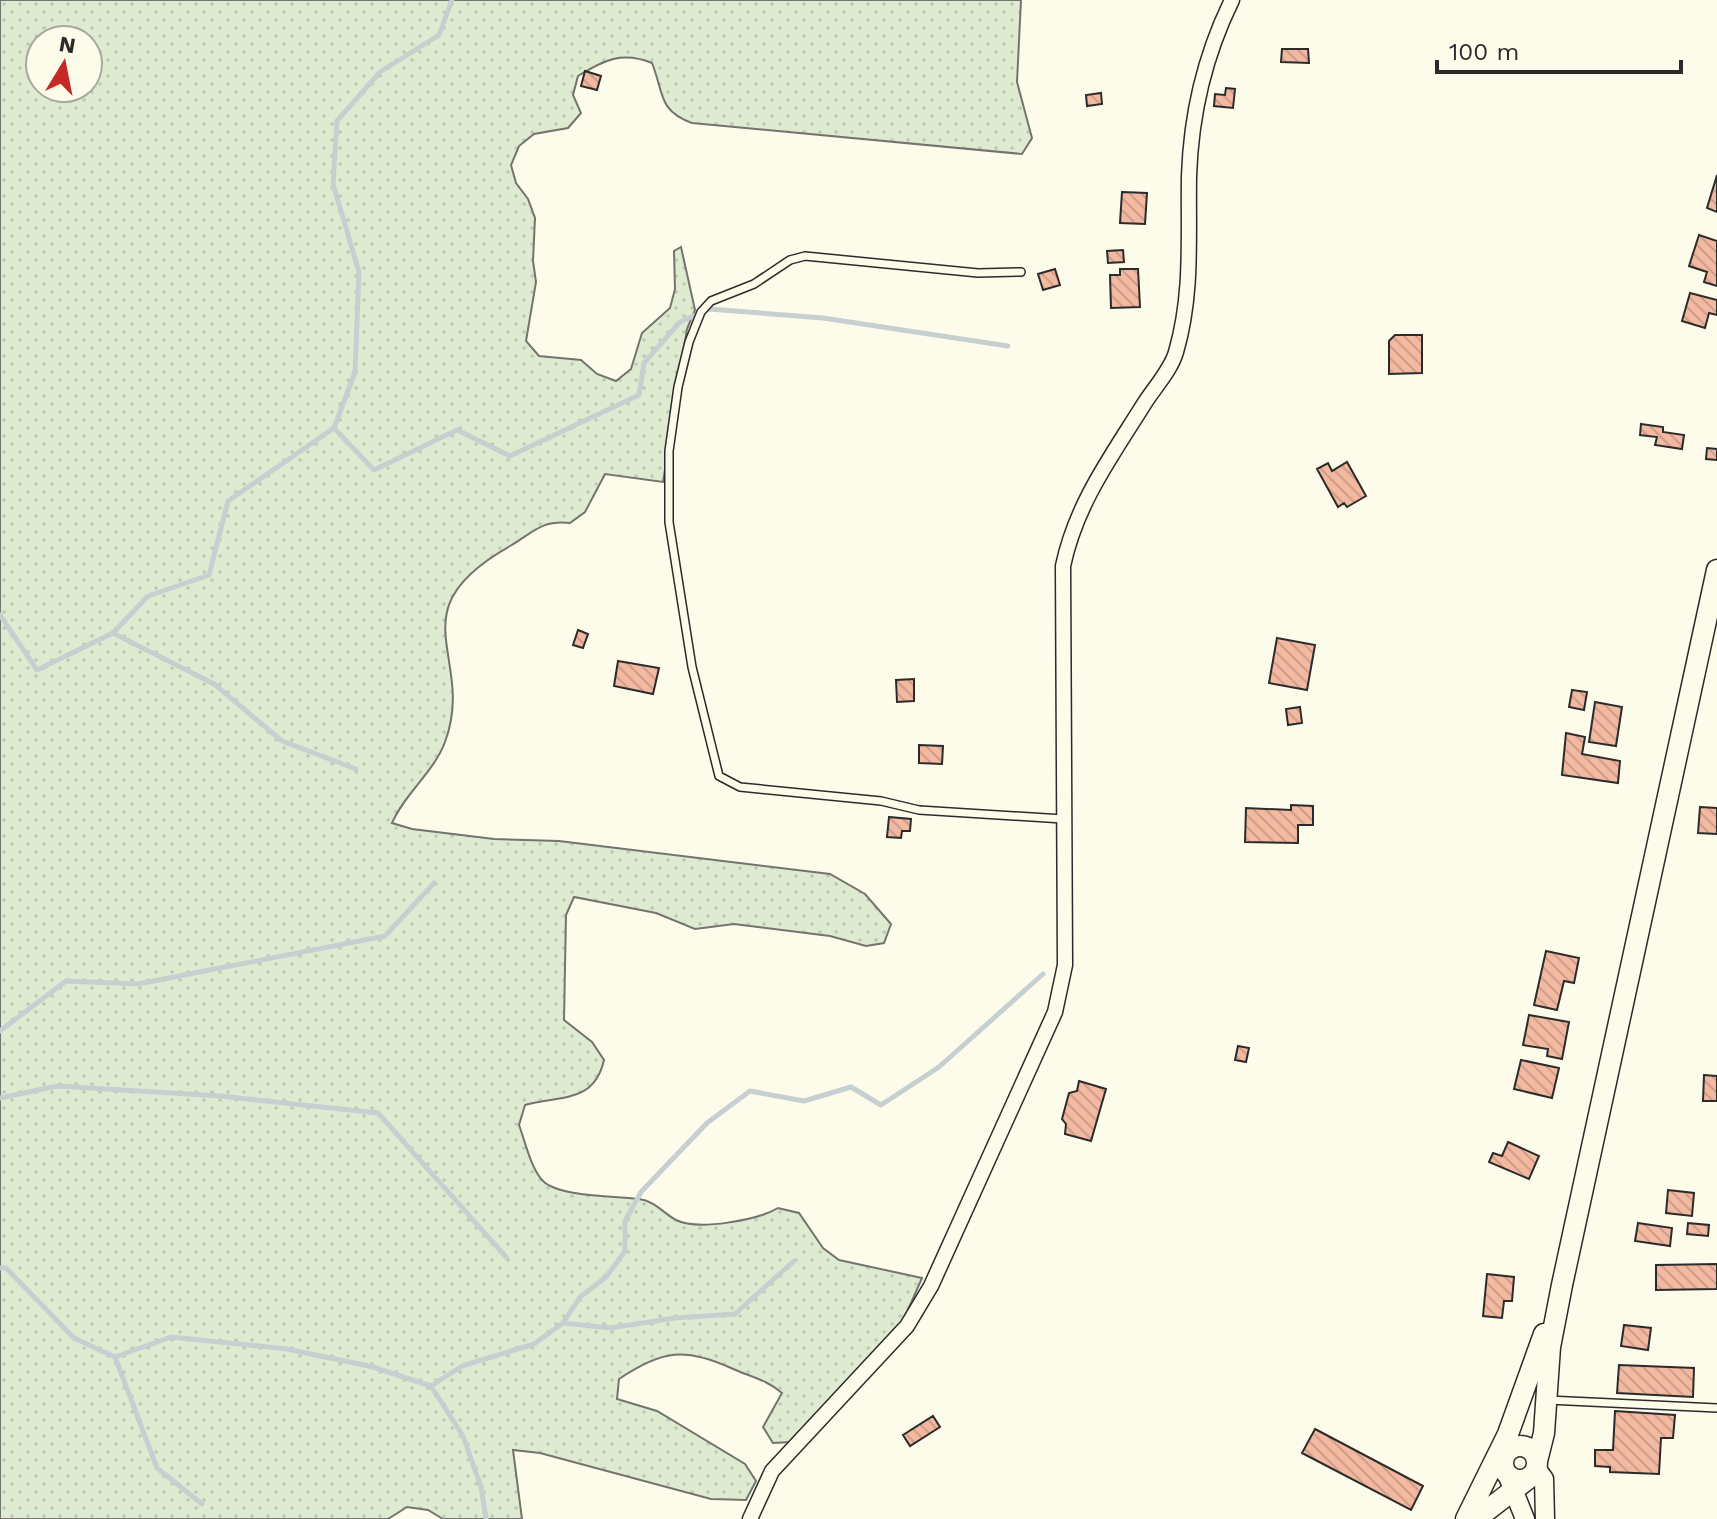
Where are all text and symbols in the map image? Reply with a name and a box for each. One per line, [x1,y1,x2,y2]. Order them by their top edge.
north arrow [24,24,104,104]
scale bar [1437,24,1681,74]
text: N [57,31,78,59]
text: 100 m [1449,38,1519,66]

